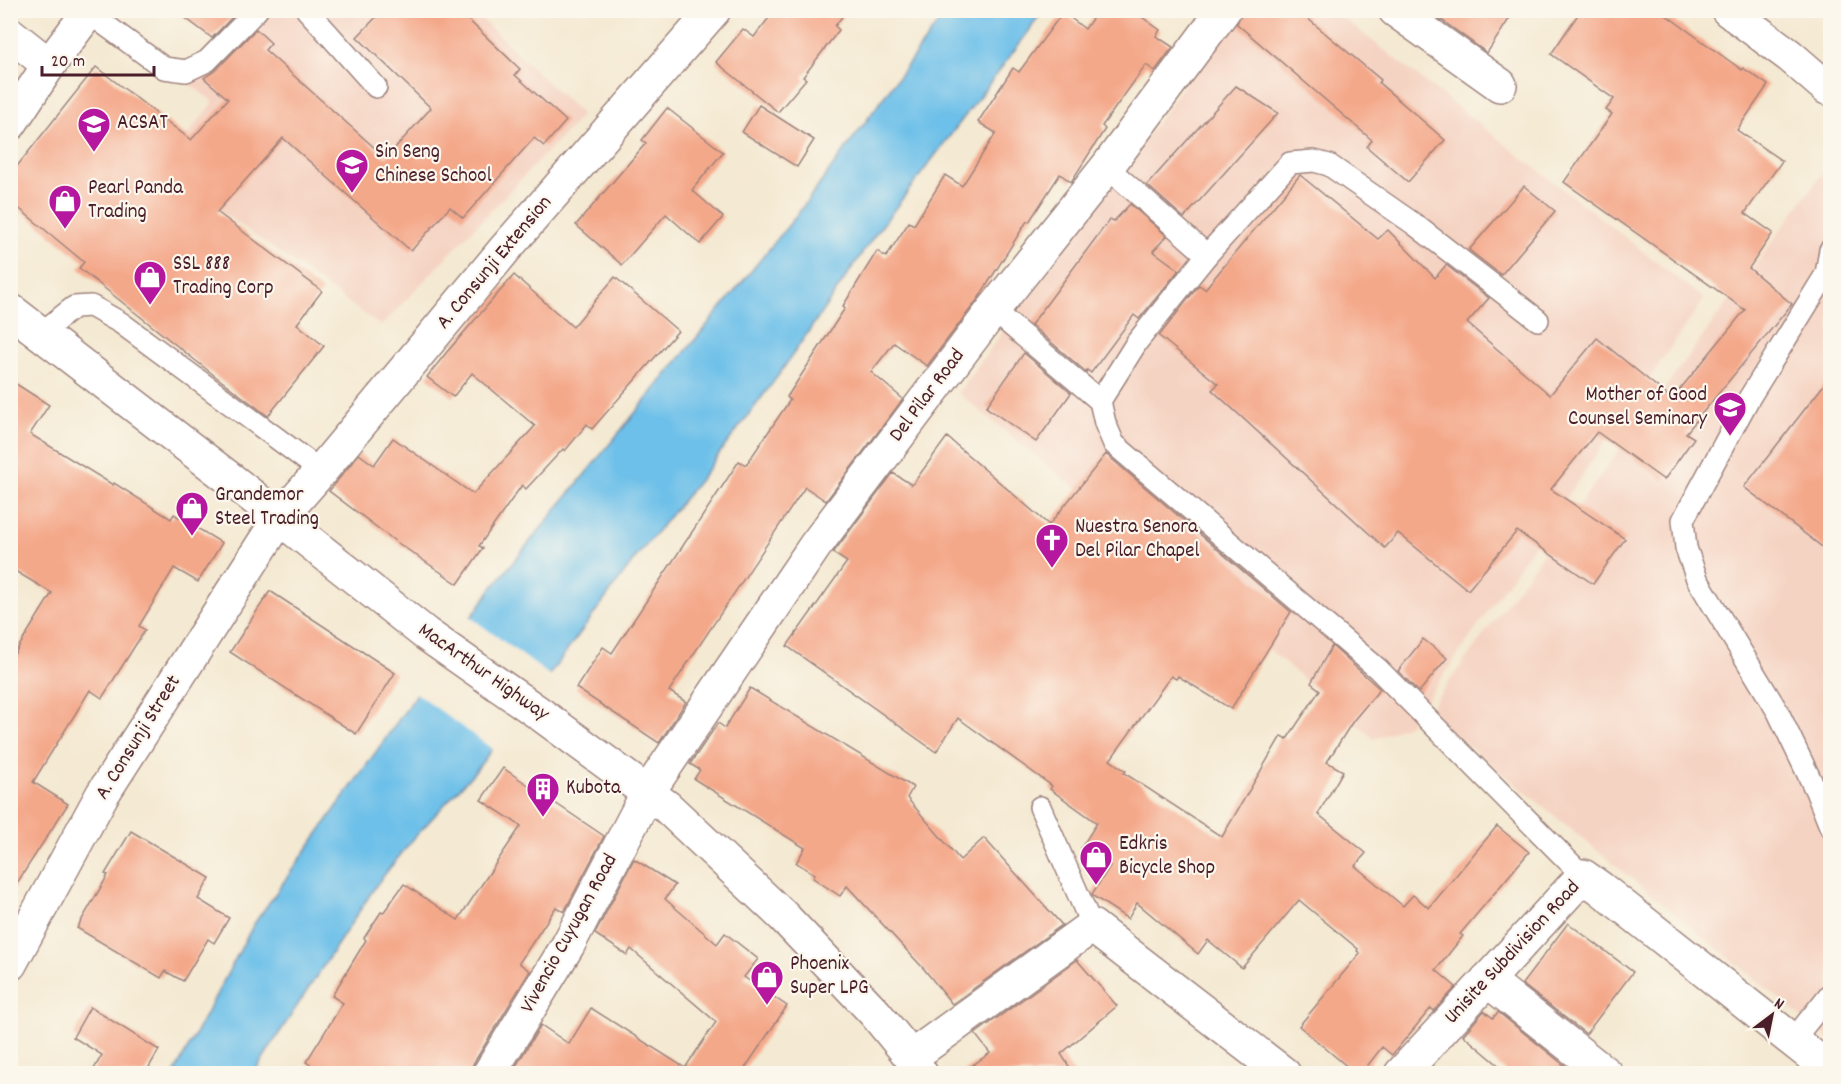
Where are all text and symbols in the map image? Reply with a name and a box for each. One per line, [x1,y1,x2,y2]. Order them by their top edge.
scale bar [42,39,154,77]
text: 20 m [51,50,85,75]
school or university icon: ACSAT [76,106,112,153]
place label: ACSAT [117,109,169,139]
place label: Sin Seng Chinese School [375,138,492,192]
school or university icon: Sin Seng Chinese School [334,147,370,194]
place label: Pearl Panda Trading [88,174,184,228]
shop icon: Pearl Panda Trading [47,183,83,230]
street label: A. Consunji Extension [430,190,560,336]
place label: SSL 888 Trading Corp [173,250,274,304]
shop icon: SSL 888 Trading Corp [132,259,168,306]
street label: Del Pilar Road [883,343,973,449]
place label: Mother of Good Counsel Seminary [1568,381,1707,435]
school or university icon: Mother of Good Counsel Seminary [1712,390,1748,437]
place label: Grandemor Steel Trading [215,481,319,535]
shop icon: Grandemor Steel Trading [174,490,210,537]
place label: Nuestra Senora Del Pilar Chapel [1075,513,1199,567]
church icon: Nuestra Senora Del Pilar Chapel [1034,522,1070,569]
street label: MacArthur Highway [411,616,555,730]
street label: A. Consunji Street [89,670,189,806]
building icon: Kubota [525,771,561,818]
place label: Kubota [566,774,622,804]
place label: Edkris Bicycle Shop [1119,830,1215,884]
shop icon: Edkris Bicycle Shop [1078,839,1114,886]
street label: Vivencio Cuyugan Road [514,849,626,1019]
street label: Unisite Subdivision Road [1438,874,1588,1032]
place label: Phoenix Super LPG [790,950,869,1004]
shop icon: Phoenix Super LPG [749,959,785,1006]
north arrow [1742,985,1802,1045]
text: N [1769,993,1788,1016]

